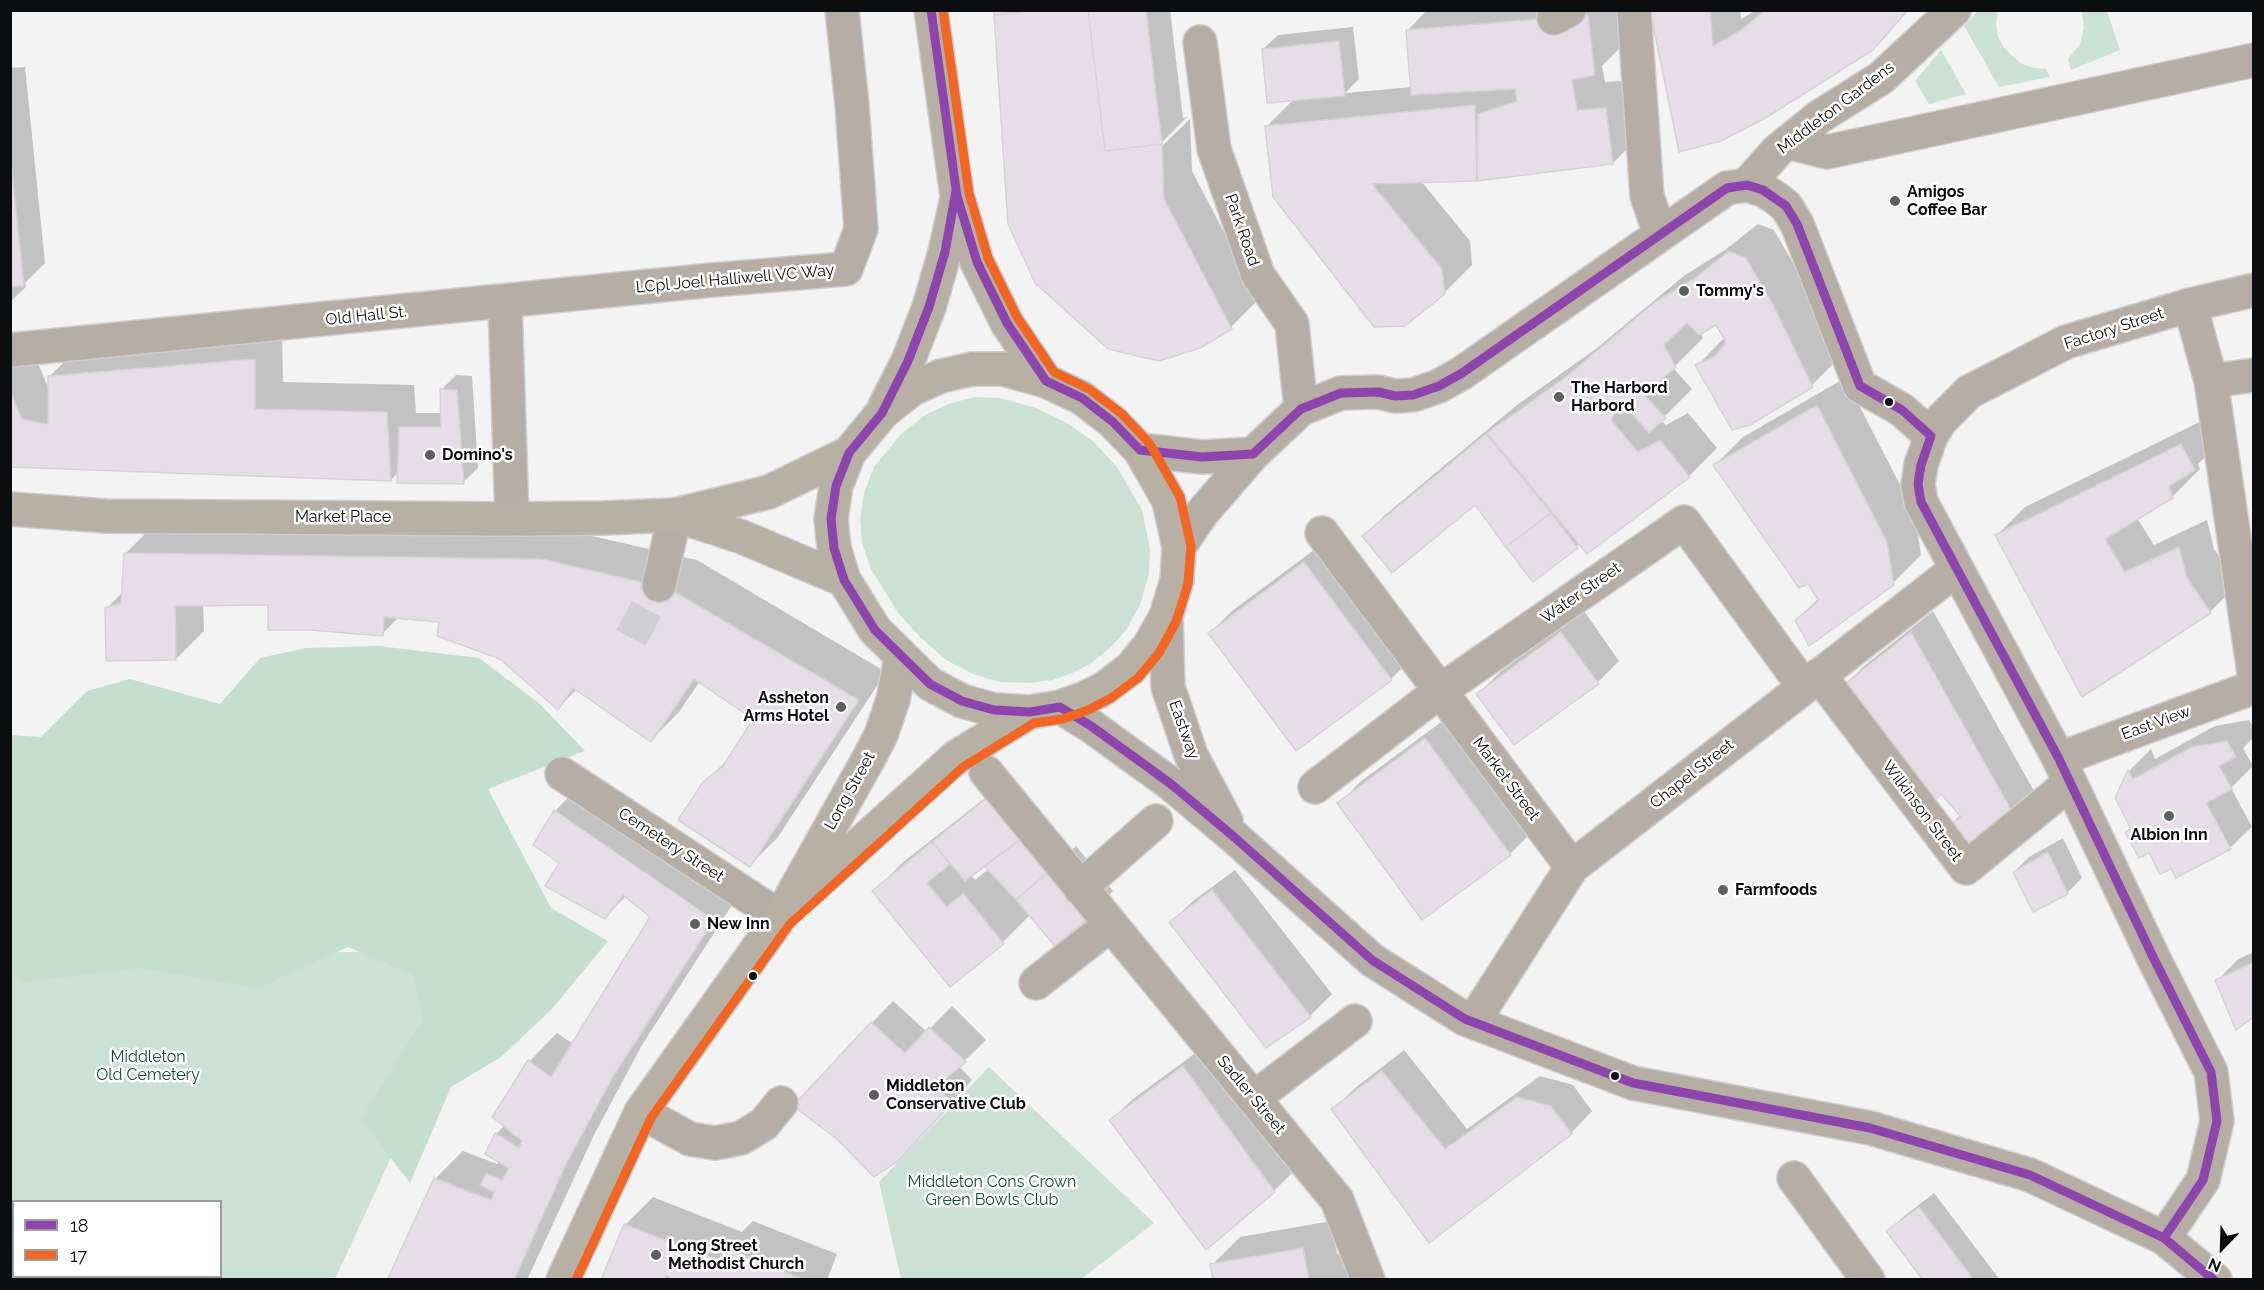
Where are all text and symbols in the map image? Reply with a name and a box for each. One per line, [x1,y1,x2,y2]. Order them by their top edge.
street label: Middleton Gardens [1774,58,1898,158]
place label: Amigos Coffee Bar [1907,182,1987,220]
street label: Park Road [1221,191,1263,269]
marker: Amigos Coffee Bar [1888,194,1902,208]
street label: LCpl Joel Halliwell VC Way [635,261,835,297]
place label: Tommy's [1696,281,1764,301]
marker: Tommy's [1677,284,1691,298]
street label: Old Hall St. [324,302,408,330]
street label: Factory Street [2062,304,2166,354]
place label: The Harbord Harbord [1571,378,1667,416]
marker: The Harbord Harbord [1552,390,1566,404]
unlabelled marker [1883,396,1895,408]
place label: Domino's [442,445,513,465]
marker: Domino's [423,448,437,462]
street label: Market Place [295,507,391,527]
street label: Water Street [1537,558,1625,628]
place label: Assheton Arms Hotel [743,688,829,726]
street label: Eastway [1164,698,1204,762]
marker: Assheton Arms Hotel [834,700,848,714]
street label: East View [2119,702,2193,744]
street label: Market Street [1468,734,1544,824]
street label: Chapel Street [1646,735,1738,813]
street label: Long Street [821,749,879,833]
street label: Wilkinson Street [1878,757,1966,865]
street label: Cemetery Street [615,804,727,886]
marker: Albion Inn [2162,809,2176,823]
place label: Albion Inn [2130,825,2208,845]
place label: Farmfoods [1735,880,1817,900]
marker: Farmfoods [1716,883,1730,897]
place label: New Inn [707,914,770,934]
marker: New Inn [688,917,702,931]
unlabelled marker [747,970,759,982]
park label: Middleton Old Cemetery [96,1047,200,1085]
street label: Sadler Street [1213,1052,1289,1138]
unlabelled marker [1609,1070,1621,1082]
place label: Middleton Conservative Club [886,1076,1026,1114]
marker: Middleton Conservative Club [867,1088,881,1102]
park label: Middleton Cons Crown Green Bowls Club [908,1172,1076,1210]
legend [12,1200,222,1278]
text: 18 [70,1215,88,1236]
north arrow [2192,1218,2252,1278]
place label: Long Street Methodist Church [668,1236,804,1274]
text: 17 [70,1245,87,1266]
marker: Long Street Methodist Church [649,1248,663,1262]
text: N [2205,1254,2224,1276]

